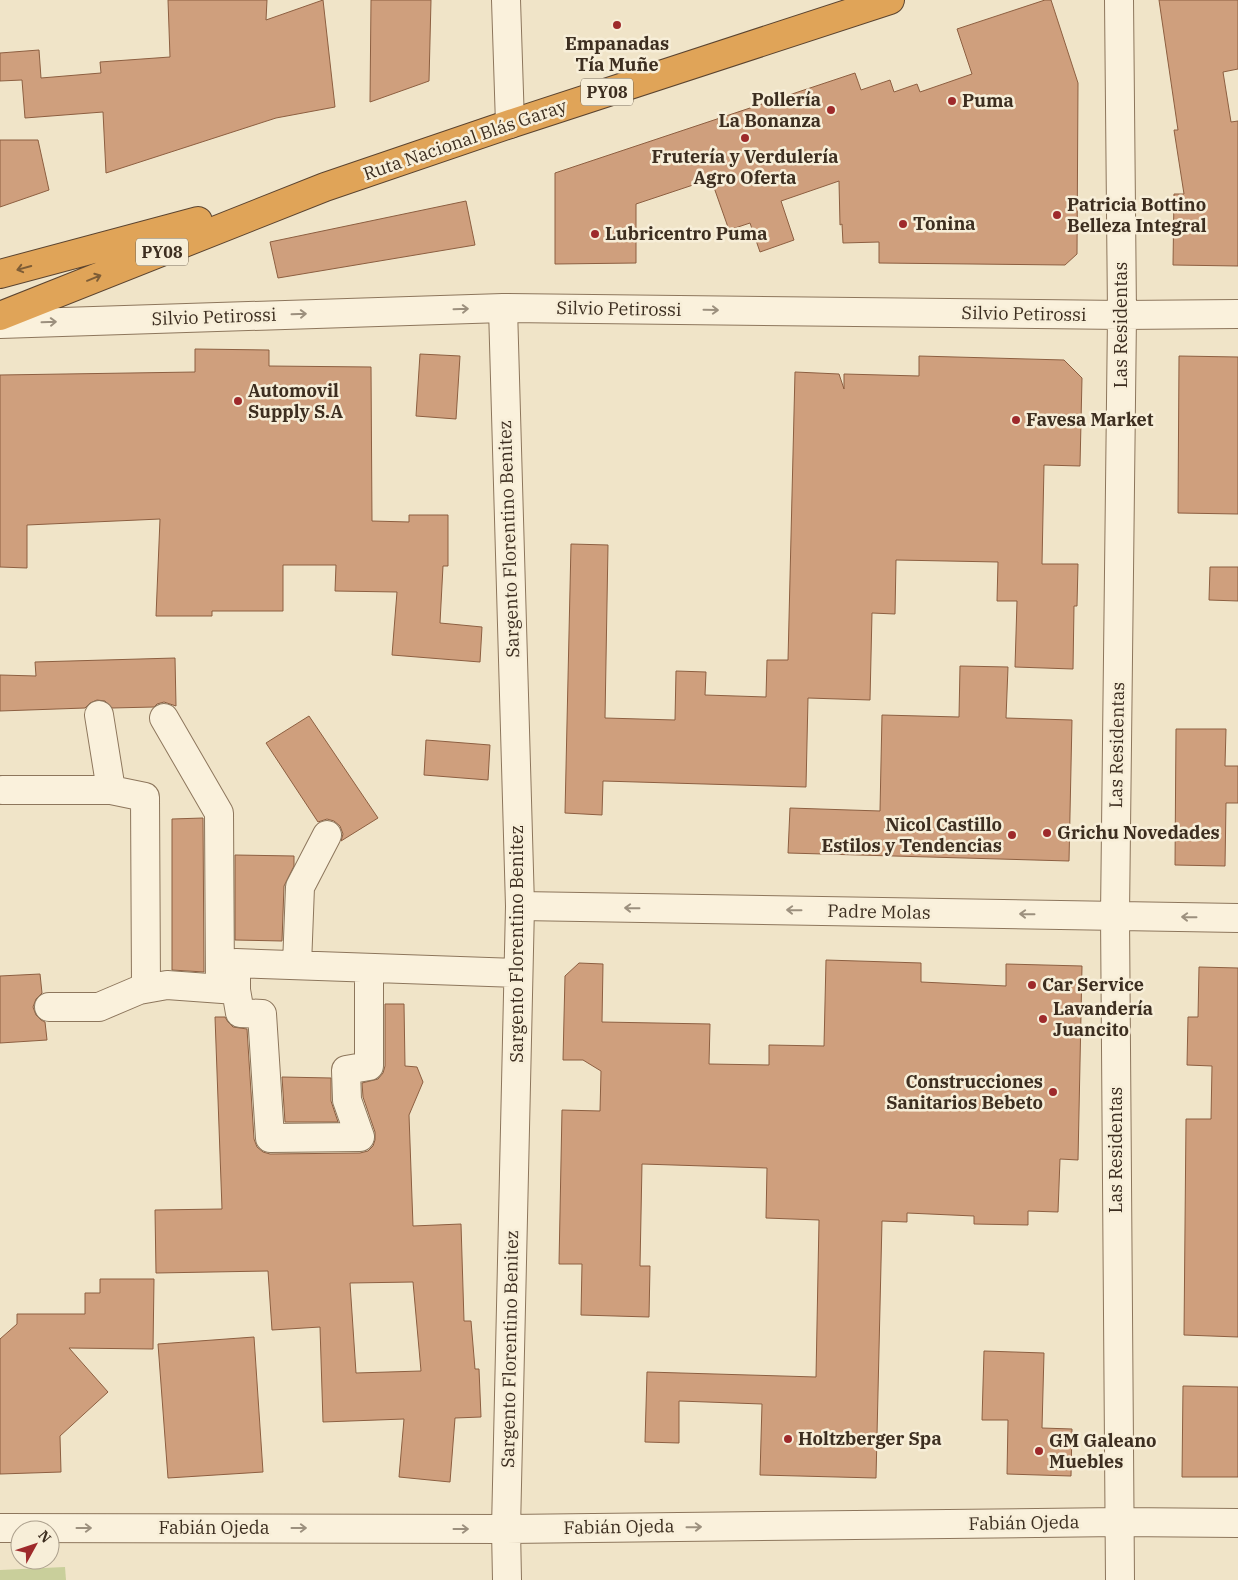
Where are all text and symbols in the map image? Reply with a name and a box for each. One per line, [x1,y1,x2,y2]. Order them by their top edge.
marker: Empanadas Tía Muñe [611,19,623,31]
place label: Empanadas Tía Muñe [565,32,669,76]
road number: PY08 [581,78,633,105]
place label: Pollería La Bonanza [718,88,821,132]
place label: Puma [962,89,1014,112]
street label: Ruta Nacional Blás Garay [360,94,570,185]
marker: Puma [946,95,958,107]
marker: Pollería La Bonanza [825,104,837,116]
marker: Frutería y Verdulería Agro Oferta [739,132,751,144]
place label: Frutería y Verdulería Agro Oferta [651,145,839,189]
place label: Patricia Bottino Belleza Integral [1067,193,1207,237]
marker: Patricia Bottino Belleza Integral [1051,209,1063,221]
place label: Tonina [913,212,976,235]
marker: Tonina [897,218,909,230]
place label: Lubricentro Puma [605,222,767,245]
marker: Lubricentro Puma [589,228,601,240]
road number: PY08 [136,238,188,266]
street label: Las Residentas [1109,262,1132,388]
one-way arrow [17,264,33,273]
one-way arrow [86,273,101,283]
street label: Silvio Petirossi [556,296,682,321]
street label: Silvio Petirossi [961,301,1087,326]
street label: Silvio Petirossi [151,303,277,330]
one-way arrow [452,304,469,314]
one-way arrow [702,305,719,315]
one-way arrow [290,310,306,319]
one-way arrow [40,318,56,327]
place label: Automovil Supply S.A [248,379,344,423]
marker: Automovil Supply S.A [232,395,244,407]
place label: Favesa Market [1026,408,1154,431]
marker: Favesa Market [1010,414,1022,426]
street label: Sargento Florentino Benitez [493,420,524,658]
street label: Las Residentas [1104,682,1129,808]
place label: Nicol Castillo Estilos y Tendencias [821,813,1002,857]
place label: Grichu Novedades [1057,821,1220,844]
street label: Sargento Florentino Benitez [505,825,528,1063]
marker: Grichu Novedades [1041,827,1053,839]
marker: Nicol Castillo Estilos y Tendencias [1006,829,1018,841]
street label: Padre Molas [827,899,931,924]
one-way arrow [624,903,640,913]
one-way arrow [787,905,803,915]
one-way arrow [1019,909,1036,919]
one-way arrow [1182,912,1198,922]
place label: Car Service [1042,973,1144,996]
marker: Car Service [1026,979,1038,991]
place label: Lavandería Juancito [1053,997,1153,1041]
marker: Lavandería Juancito [1037,1013,1049,1025]
place label: Construcciones Sanitarios Bebeto [886,1070,1043,1114]
marker: Construcciones Sanitarios Bebeto [1047,1086,1059,1098]
street label: Las Residentas [1104,1087,1127,1213]
street label: Sargento Florentino Benitez [496,1230,523,1468]
place label: Holtzberger Spa [798,1427,942,1450]
place label: GM Galeano Muebles [1049,1429,1157,1473]
marker: Holtzberger Spa [782,1433,794,1445]
marker: GM Galeano Muebles [1033,1445,1045,1457]
street label: Fabián Ojeda [968,1510,1080,1535]
street label: Fabián Ojeda [563,1514,675,1539]
street label: Fabián Ojeda [158,1516,270,1539]
north arrow [10,1520,60,1570]
one-way arrow [685,1522,701,1532]
one-way arrow [75,1523,91,1533]
one-way arrow [290,1523,306,1533]
one-way arrow [452,1524,469,1534]
text: N [35,1527,55,1547]

